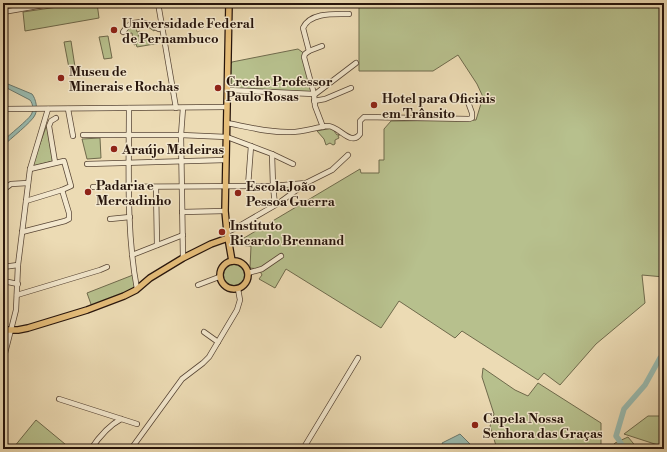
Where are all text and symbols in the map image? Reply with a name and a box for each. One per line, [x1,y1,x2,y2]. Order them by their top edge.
place label: Universidade Federal de Pernambuco [122,16,255,47]
marker: Universidade Federal de Pernambuco [109,25,119,35]
place label: Museu de Minerais e Rochas [69,64,179,95]
marker: Museu de Minerais e Rochas [56,73,66,83]
place label: Creche Professor Paulo Rosas [226,74,333,105]
marker: Creche Professor Paulo Rosas [213,83,223,93]
place label: Hotel para Oficiais em Trânsito [382,91,496,122]
marker: Hotel para Oficiais em Trânsito [369,100,379,110]
place label: Araújo Madeiras [121,142,225,158]
marker: Araújo Madeiras [109,144,119,154]
place label: Padaria e Mercadinho [96,178,172,209]
place label: Escola João Pessoa Guerra [246,179,336,210]
marker: Padaria e Mercadinho [83,187,93,197]
marker: Escola João Pessoa Guerra [233,188,243,198]
place label: Instituto Ricardo Brennand [230,218,344,249]
marker: Instituto Ricardo Brennand [217,227,227,237]
place label: Capela Nossa Senhora das Graças [483,411,603,442]
marker: Capela Nossa Senhora das Graças [470,420,480,430]

